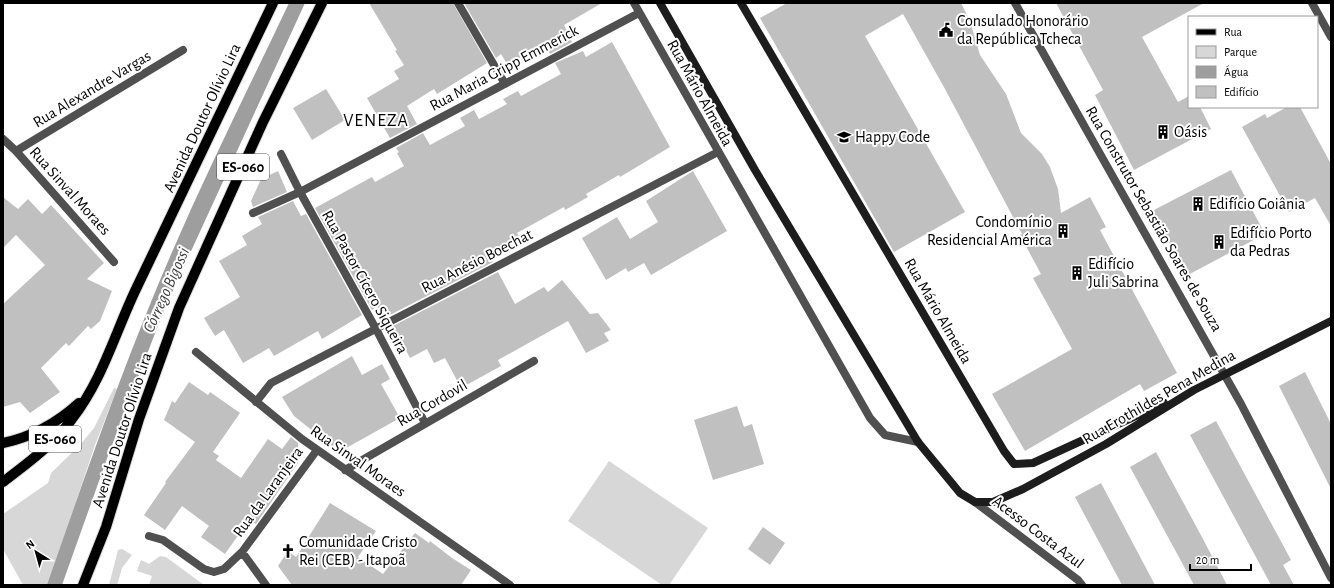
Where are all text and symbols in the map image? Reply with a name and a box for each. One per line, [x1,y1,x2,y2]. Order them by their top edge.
place label: Consulado Honorário da República Tcheca [957,13,1089,47]
legend [1188,16,1318,108]
street label: Rua Maria Gripp Emmerick [427,22,581,114]
public building icon: Consulado Honorário da República Tcheca [938,22,954,38]
text: Rua [1224,26,1243,38]
street label: Rua Mário Almeida [664,37,736,149]
street label: Avenida Doutor Olívio Lira [160,41,244,195]
text: Parque [1224,46,1257,58]
street label: Rua Alexandre Vargas [30,48,154,130]
text: Água [1224,65,1249,78]
text: Edifício [1224,86,1259,98]
street label: Rua Construtor Sebastião Soares de Souza [1083,104,1225,334]
district label: VENEZA [343,112,409,130]
building icon: Oásis [1155,124,1171,140]
place label: Oásis [1174,124,1207,140]
school or university icon: Happy Code [836,129,852,145]
place label: Happy Code [855,129,930,146]
street label: Rua Sinval Moraes [26,144,114,238]
road number: ES-060 [217,154,269,180]
building icon: Edifício Goiânia [1190,196,1206,212]
place label: Edifício Goiânia [1209,196,1305,212]
street label: Rua Pastor Cícero Siqueira [319,208,411,356]
place label: Condomínio Residencial América [927,214,1052,248]
building icon: Condomínio Residencial América [1055,223,1071,239]
place label: Edifício Porto da Pedras [1230,225,1312,259]
street label: Rua Anésio Boechat [419,226,535,296]
building icon: Edifício Porto da Pedras [1211,234,1227,250]
water label: Córrego Bigossi [140,245,192,335]
street label: Rua Mário Almeida [901,256,975,366]
place label: Edifício Juli Sabrina [1088,256,1159,290]
building icon: Edifício Juli Sabrina [1069,265,1085,281]
street label: Rua Erothildes Pena Medina [1080,347,1238,447]
street label: Avenida Doutor Olívio Lira [89,350,155,510]
street label: Rua Cordovil [394,377,470,429]
street label: Rua Sinval Moraes [307,422,409,500]
road number: ES-060 [29,426,81,452]
street label: Rua da Laranjeira [230,444,307,541]
street label: Acesso Costa Azul [989,493,1087,571]
north arrow [16,532,56,572]
place label: Comunidade Cristo Rei (CEB) - Itapoã [299,534,417,568]
text: N [24,538,37,551]
church icon: Comunidade Cristo Rei (CEB) - Itapoã [280,543,296,559]
scale bar [1190,546,1251,572]
text: 20 m [1196,554,1219,566]

